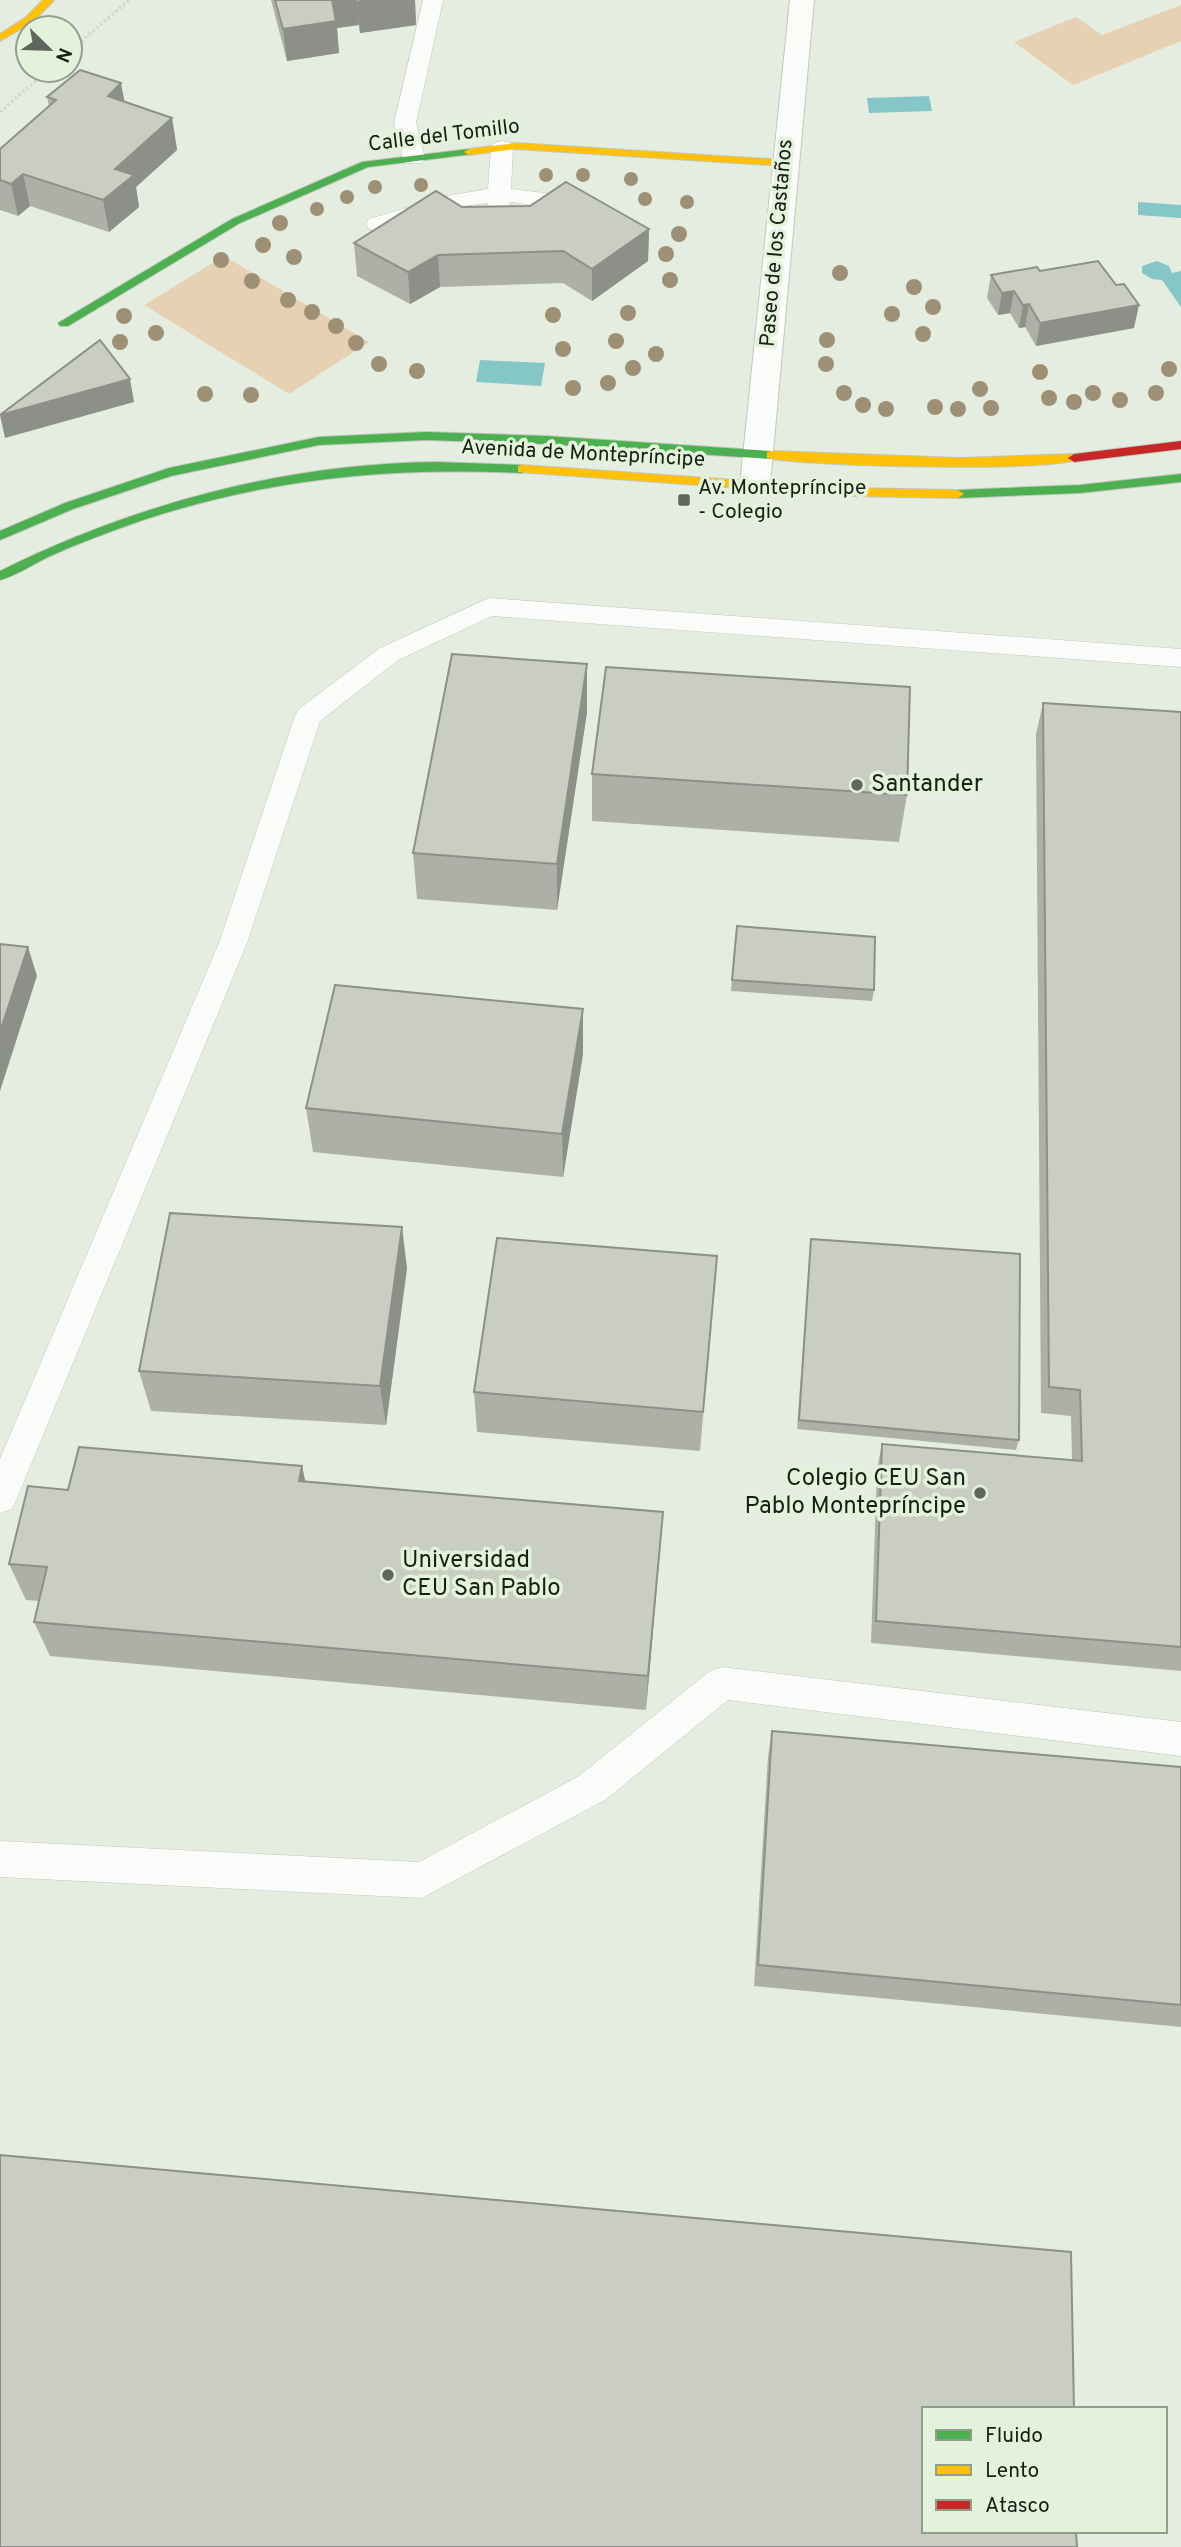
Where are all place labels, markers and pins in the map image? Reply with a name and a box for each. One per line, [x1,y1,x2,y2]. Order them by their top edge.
place label: Av. Montepríncipe - Colegio [698,475,866,526]
marker: Av. Montepríncipe - Colegio [676,492,692,508]
place label: Santander [871,770,983,800]
marker: Santander [849,777,865,793]
place label: Colegio CEU San Pablo Montepríncipe [744,1464,966,1522]
marker: Colegio CEU San Pablo Montepríncipe [972,1485,988,1501]
place label: Universidad CEU San Pablo [402,1546,561,1604]
marker: Universidad CEU San Pablo [380,1567,396,1583]

